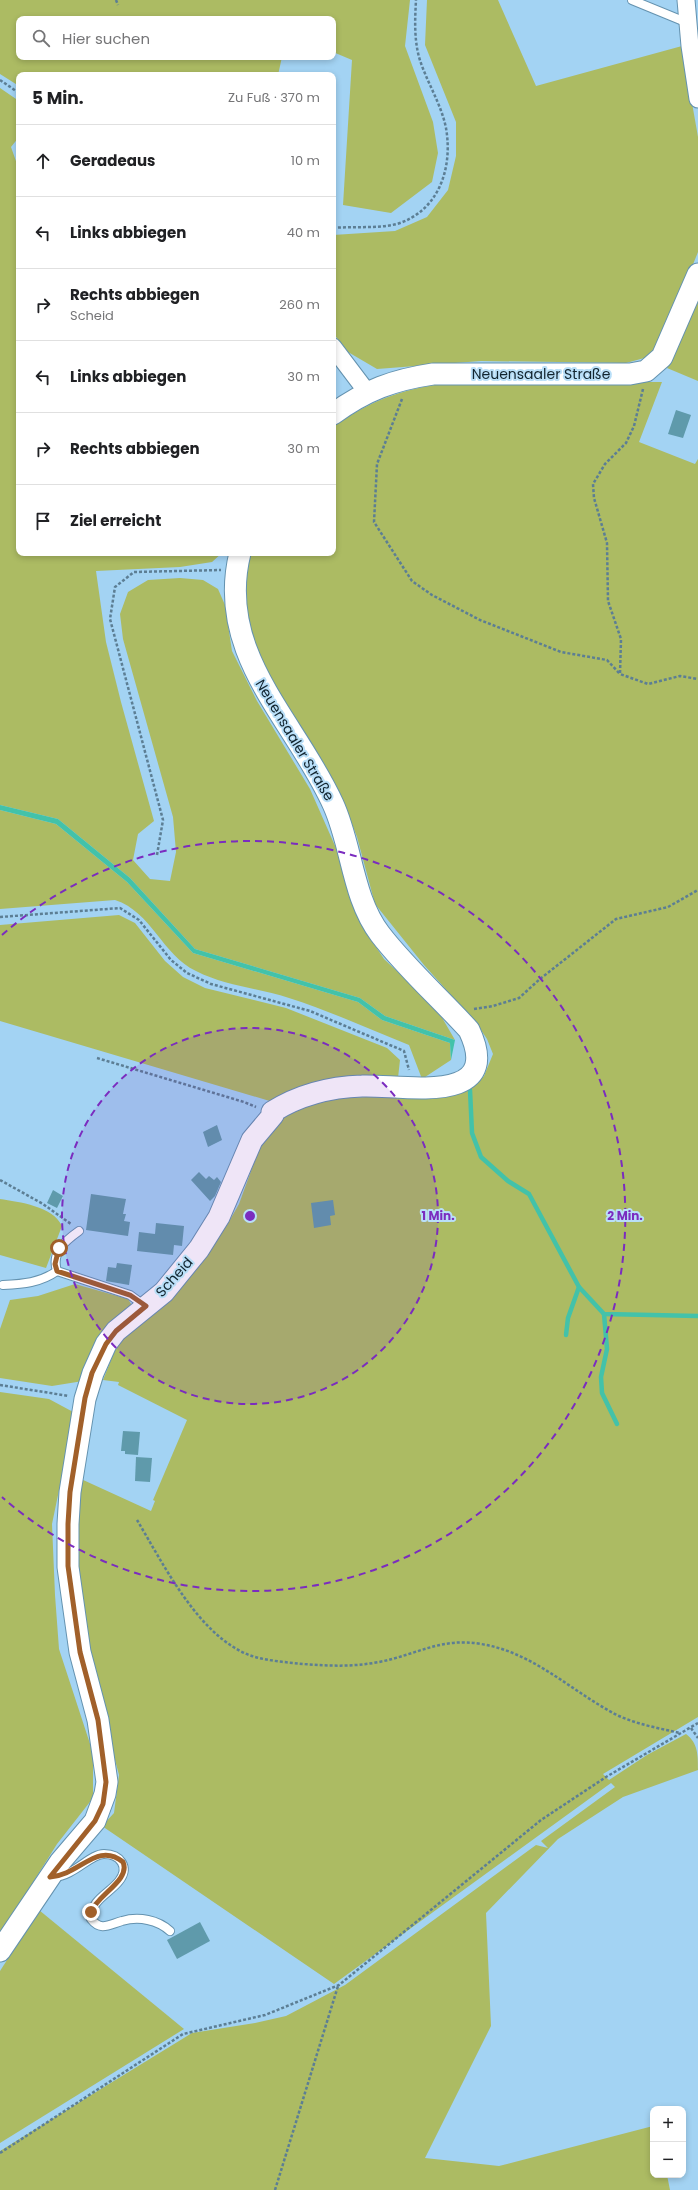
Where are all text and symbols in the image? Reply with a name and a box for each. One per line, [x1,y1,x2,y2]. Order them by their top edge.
search box [16,16,336,60]
icon: search [30,27,52,49]
text: Hier suchen [62,28,150,49]
text: 5 Min. [32,86,84,110]
text: Zu Fuß · 370 m [228,88,320,107]
icon: ahead [32,150,54,172]
text: Geradeaus [70,150,155,171]
text: 10 m [291,151,320,170]
icon: left [32,222,54,244]
text: Links abbiegen [70,222,186,243]
text: 40 m [287,223,320,242]
text: Rechts abbiegen [70,284,200,305]
icon: right [32,294,54,316]
text: 260 m [279,295,320,314]
text: Scheid [70,306,114,325]
street label: Neuensaaler Straße [472,364,611,384]
icon: left [32,366,54,388]
text: Links abbiegen [70,366,186,387]
text: 30 m [287,367,320,386]
icon: right [32,438,54,460]
text: Rechts abbiegen [70,438,200,459]
text: 30 m [287,439,320,458]
icon: arrive [32,510,54,532]
text: Ziel erreicht [70,510,161,531]
street label: Neuensaaler Straße [251,675,339,805]
text: 1 Min. [421,1207,455,1224]
text: 2 Min. [607,1207,643,1224]
centre of rings [243,1209,257,1223]
route start [50,1239,68,1257]
street label: Scheid [151,1253,197,1301]
route end [82,1903,100,1921]
map controls [650,2106,686,2178]
button: + [650,2106,686,2142]
button: − [650,2142,686,2178]

